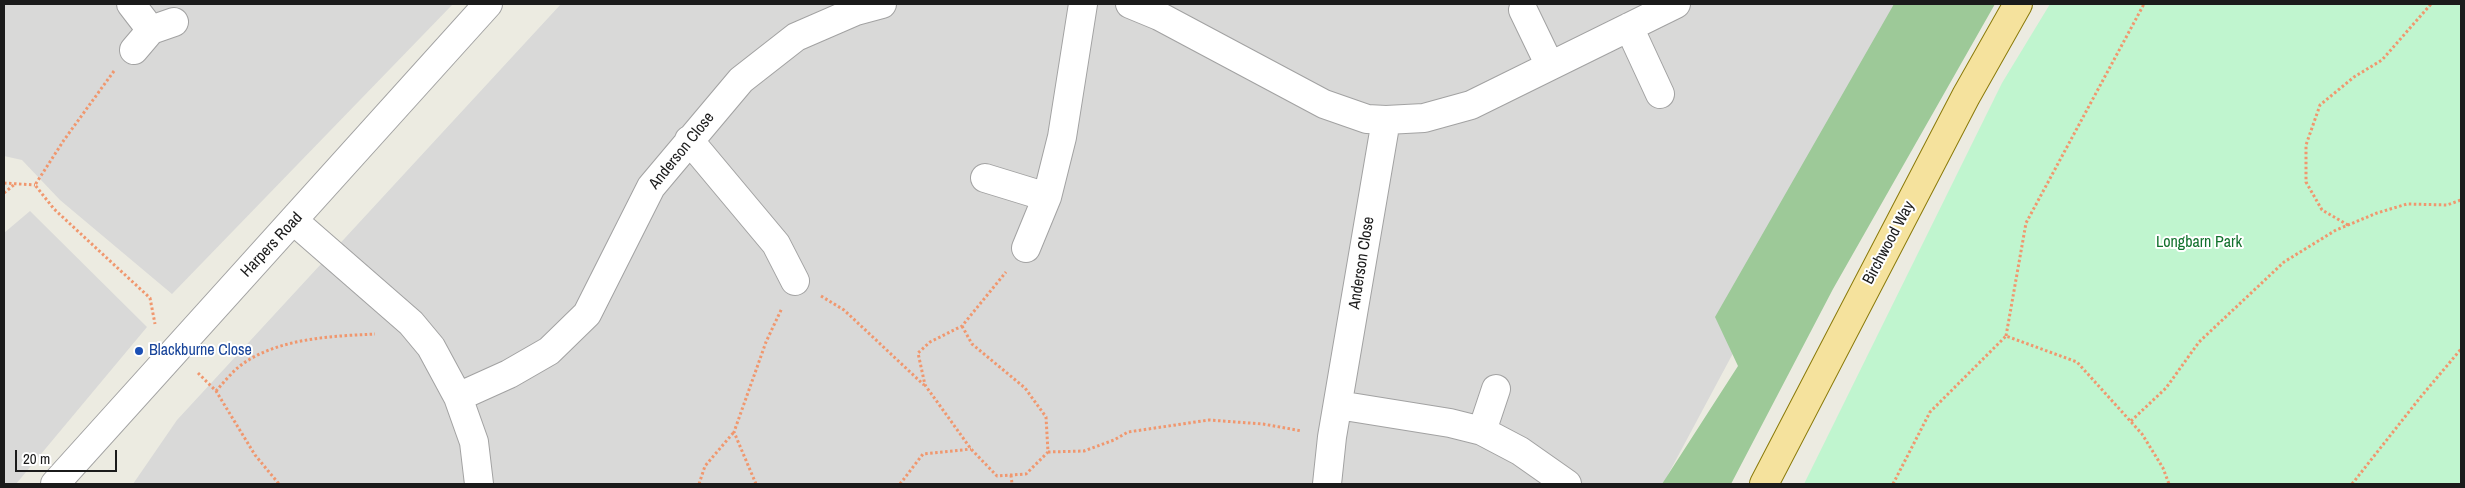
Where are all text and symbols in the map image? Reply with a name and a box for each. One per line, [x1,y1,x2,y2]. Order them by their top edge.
street label: Anderson Close [645,109,719,193]
street label: Birchwood Way [1859,198,1919,288]
street label: Harpers Road [237,209,307,281]
street label: Anderson Close [1345,215,1379,311]
park label: Longbarn Park [2156,233,2242,253]
place label: Blackburne Close [149,341,252,361]
marker: Blackburne Close [133,345,145,357]
scale bar [18,440,120,472]
text: 20 m [23,448,50,469]

